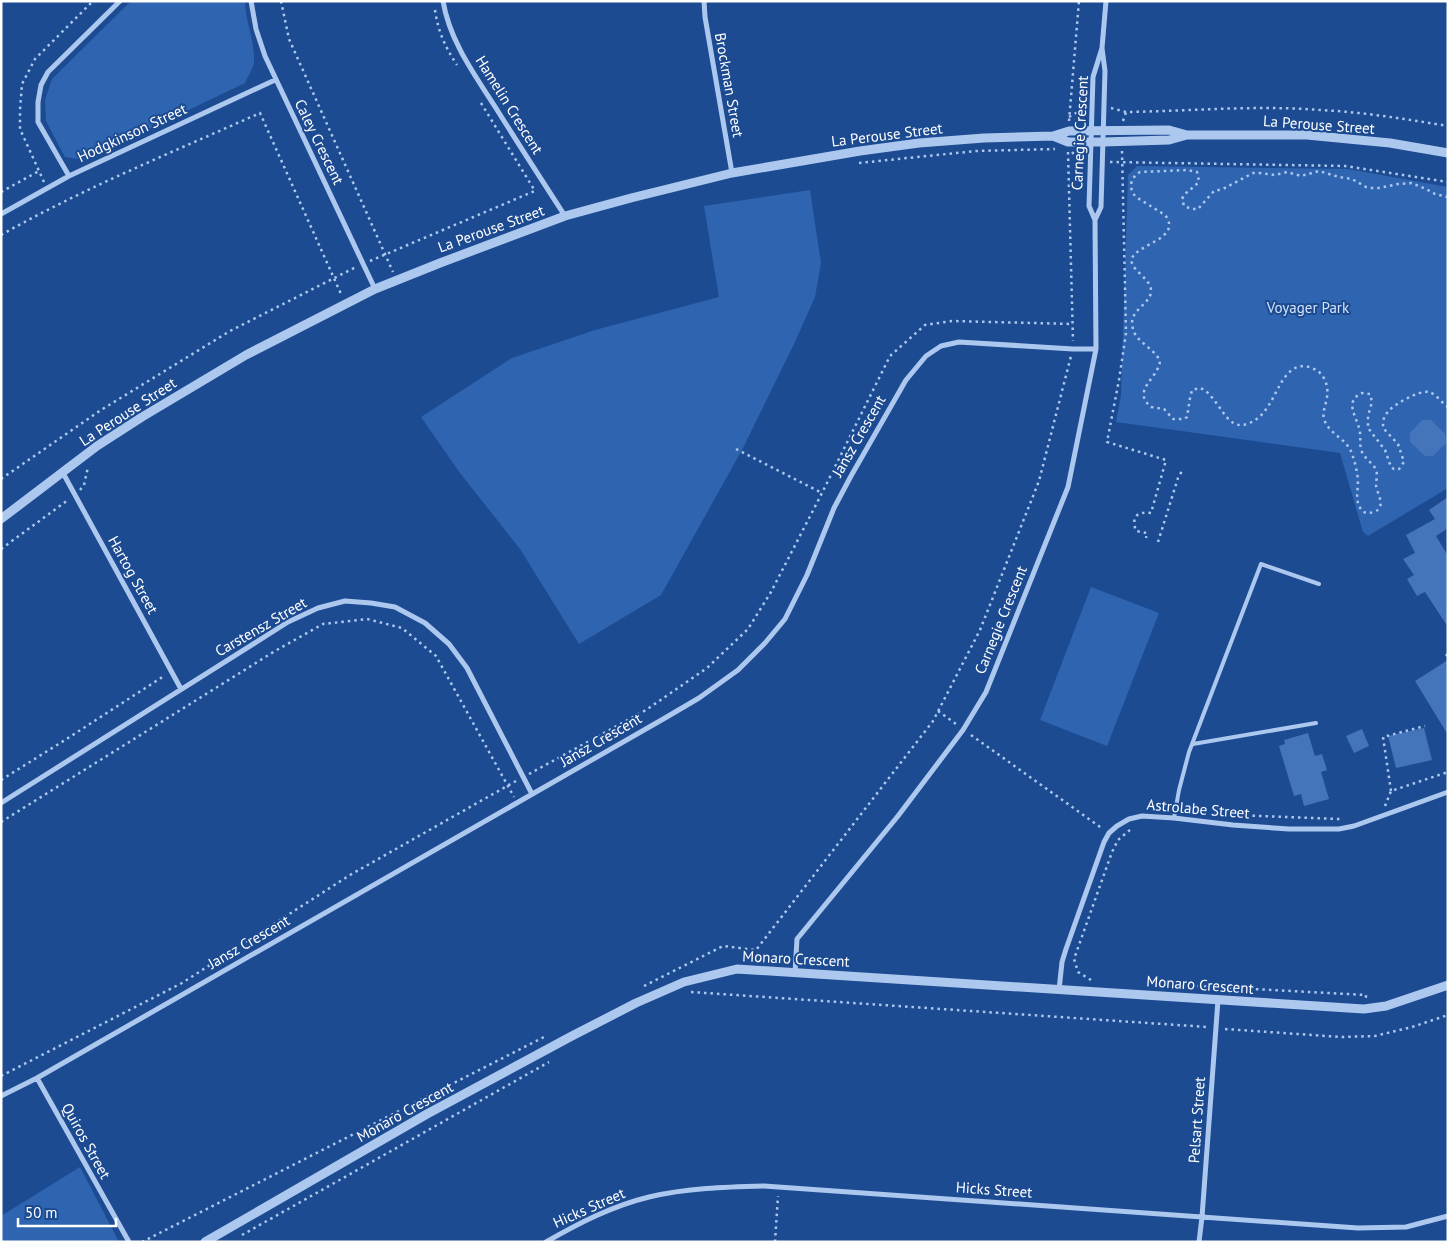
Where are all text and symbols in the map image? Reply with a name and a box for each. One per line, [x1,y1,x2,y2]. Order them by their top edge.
street label: Brockman Street [711,31,748,139]
street label: Hamelin Crescent [472,52,547,158]
street label: Carnegie Crescent [1067,75,1092,191]
street label: Caley Crescent [291,96,348,188]
street label: Hodgkinson Street [74,99,190,166]
street label: La Perouse Street [1263,111,1375,138]
street label: La Perouse Street [830,118,944,151]
street label: La Perouse Street [435,200,547,257]
park label: Voyager Park [1266,298,1350,317]
street label: La Perouse Street [76,373,180,450]
street label: Jansz Crescent [827,391,890,481]
street label: Hartog Street [104,532,163,617]
street label: Carnegie Crescent [970,563,1031,677]
street label: Carstensz Street [211,593,310,660]
street label: Jansz Crescent [556,709,645,771]
street label: Astrolabe Street [1146,795,1250,822]
street label: Jansz Crescent [204,911,293,973]
street label: Monaro Crescent [742,946,850,971]
street label: Monaro Crescent [1146,971,1254,998]
street label: Pelsart Street [1184,1076,1209,1164]
street label: Monaro Crescent [353,1077,456,1146]
street label: Quiros Street [58,1099,115,1182]
street label: Hicks Street [955,1177,1033,1202]
street label: Hicks Street [550,1183,628,1232]
scale bar [18,1196,115,1228]
text: 50 m [25,1203,58,1222]

